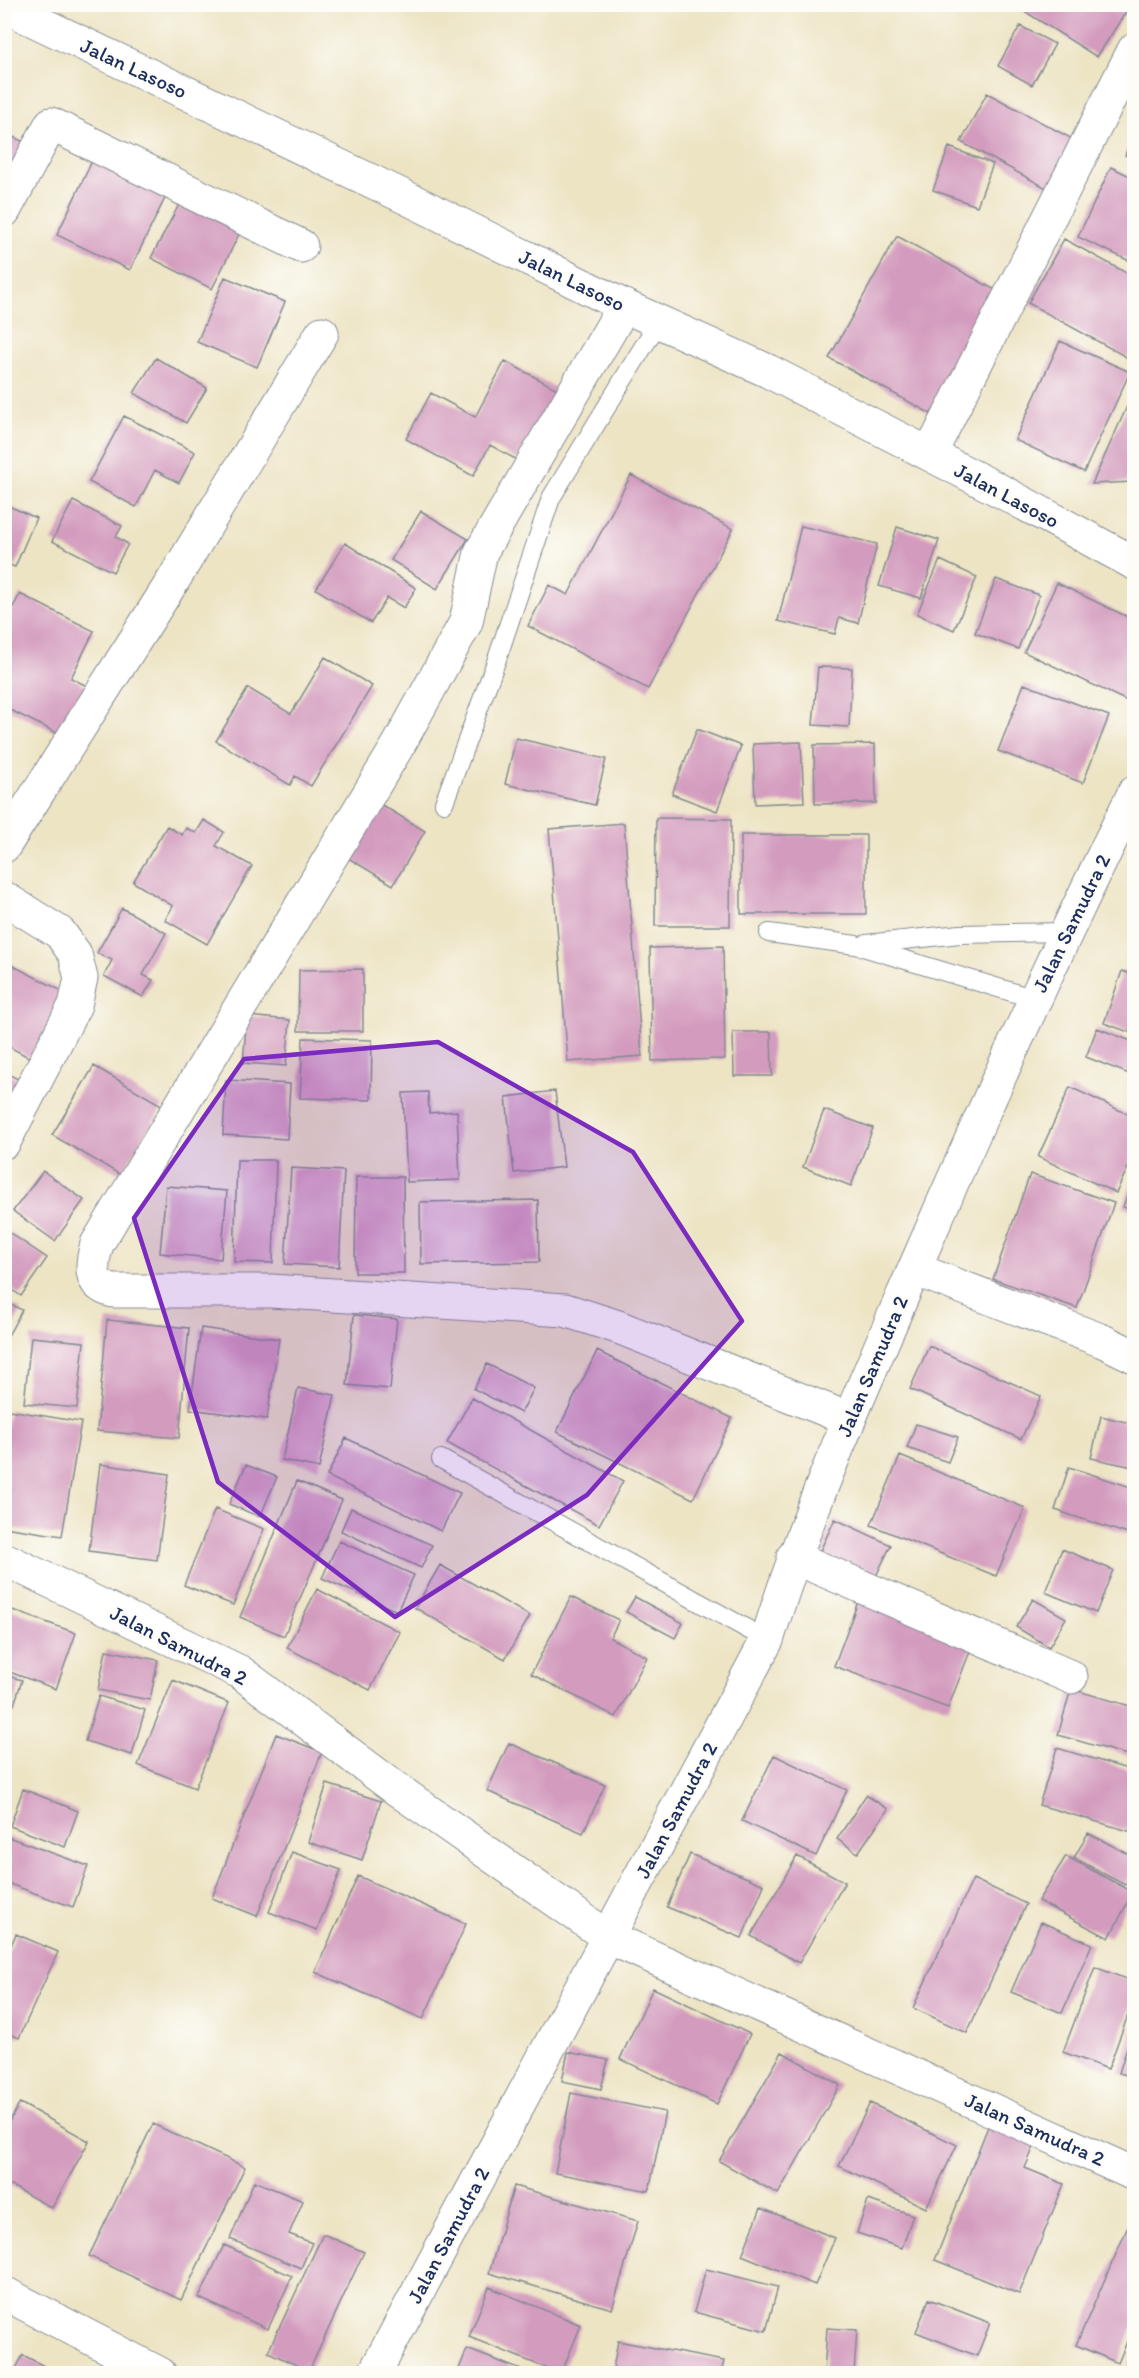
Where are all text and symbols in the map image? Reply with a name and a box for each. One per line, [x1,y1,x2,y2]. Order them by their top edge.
street label: Jalan Lasoso [77,32,191,104]
street label: Jalan Lasoso [515,244,629,316]
street label: Jalan Lasoso [951,457,1063,533]
street label: Jalan Samudra 2 [1027,850,1115,996]
street label: Jalan Samudra 2 [831,1292,913,1440]
street label: Jalan Samudra 2 [106,1600,252,1690]
street label: Jalan Samudra 2 [630,1738,722,1882]
street label: Jalan Samudra 2 [961,2087,1109,2171]
street label: Jalan Samudra 2 [402,2163,494,2307]

